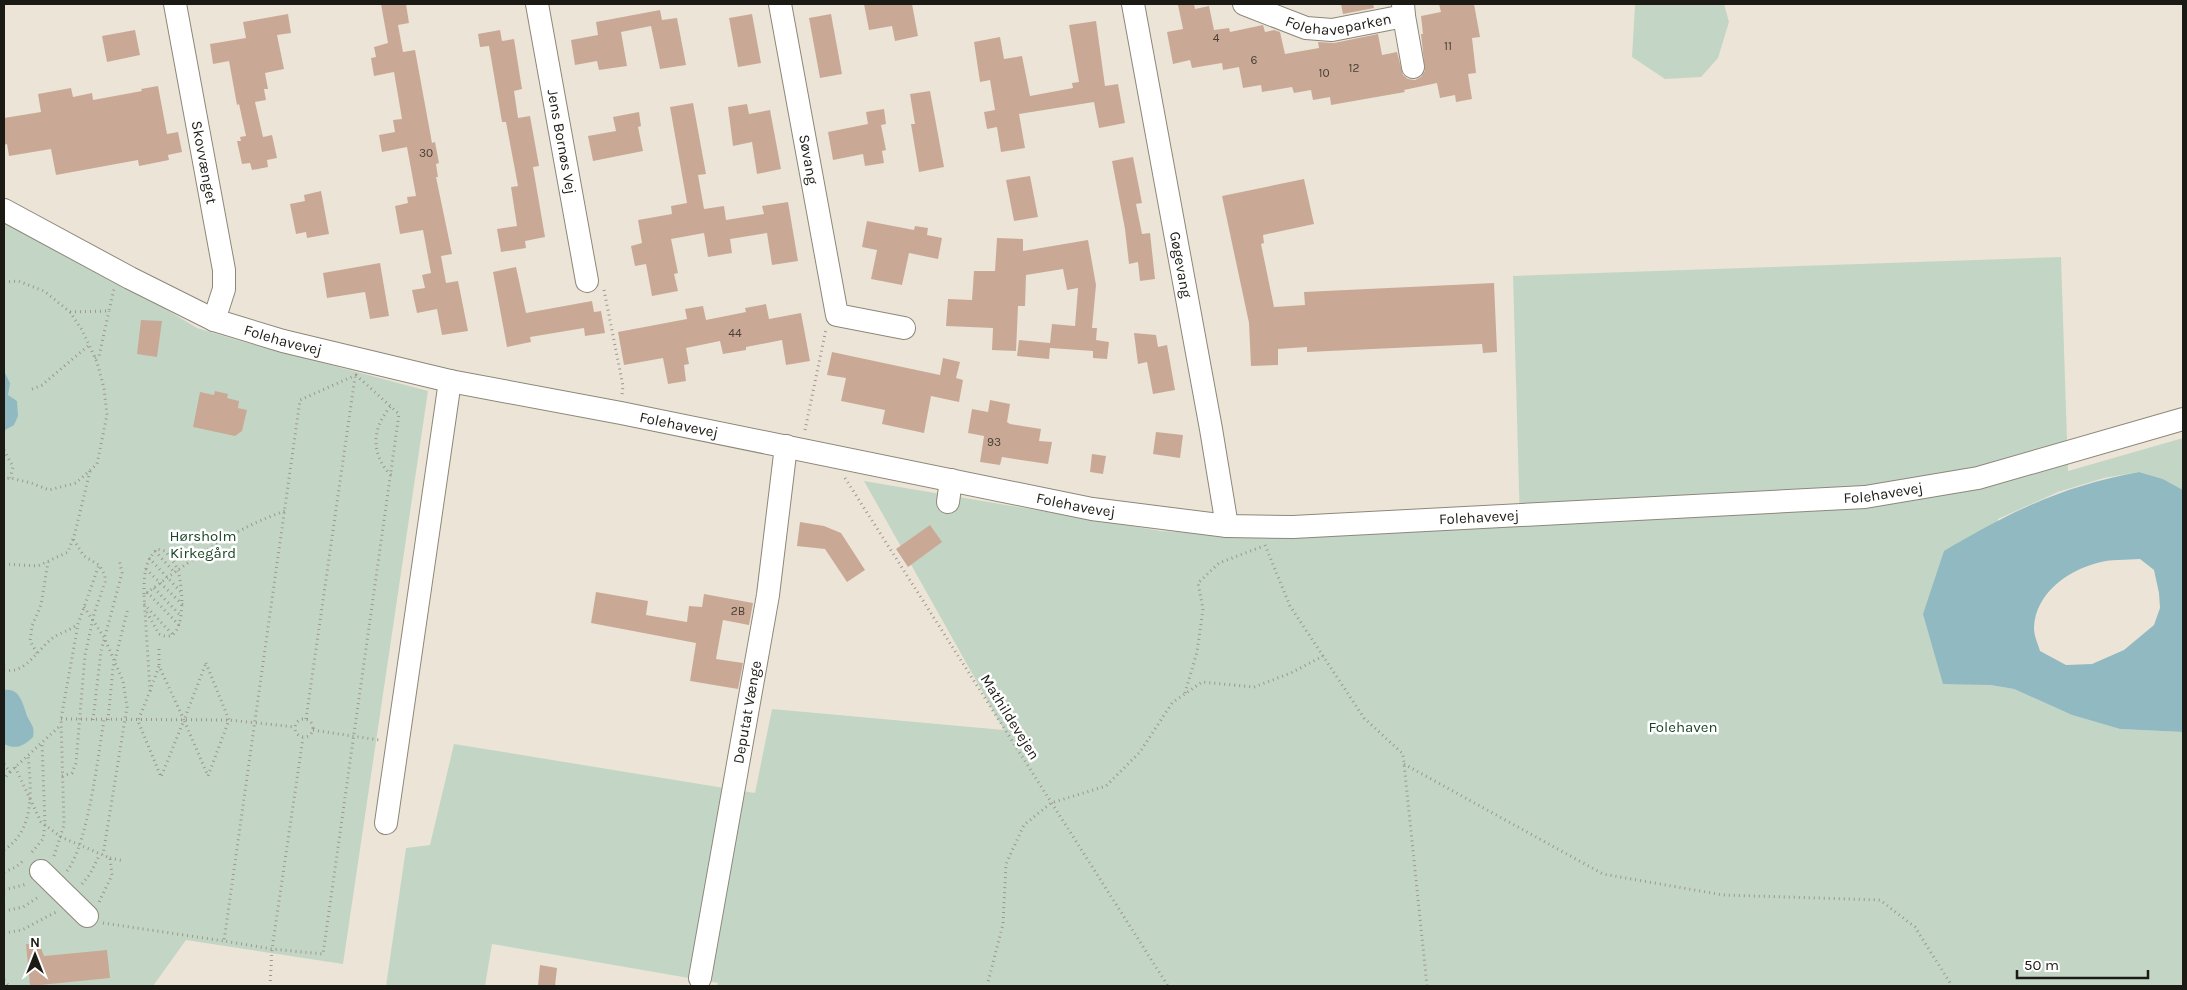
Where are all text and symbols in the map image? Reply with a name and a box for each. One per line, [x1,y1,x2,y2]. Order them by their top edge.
street label: Folehaveparken [1283,10,1393,39]
house number: 4 [1213,31,1220,45]
house number: 11 [1444,39,1452,53]
house number: 6 [1251,53,1258,67]
house number: 12 [1349,61,1360,75]
house number: 10 [1318,66,1330,80]
street label: Jens Bornøs Vej [544,88,580,196]
street label: Skovvænget [188,119,221,206]
street label: Søvang [795,133,822,186]
house number: 30 [419,146,433,160]
street label: Gøgevang [1166,230,1196,300]
street label: Folehavevej [242,321,324,359]
house number: 44 [728,326,742,340]
street label: Folehavevej [638,408,720,442]
house number: 93 [987,435,1001,449]
street label: Folehavevej [1843,478,1924,507]
street label: Folehavevej [1035,489,1116,521]
street label: Folehavevej [1439,506,1520,528]
park label: Hørsholm Kirkegård [169,527,237,562]
house number: 2B [731,604,745,618]
street label: Deputat Vænge [729,659,765,765]
street label: Mathildevejen [977,671,1043,763]
park label: Folehaven [1648,718,1718,736]
north arrow [10,930,60,980]
text: N [30,934,40,951]
scale bar [2017,948,2148,980]
text: 50 m [2024,956,2059,974]

